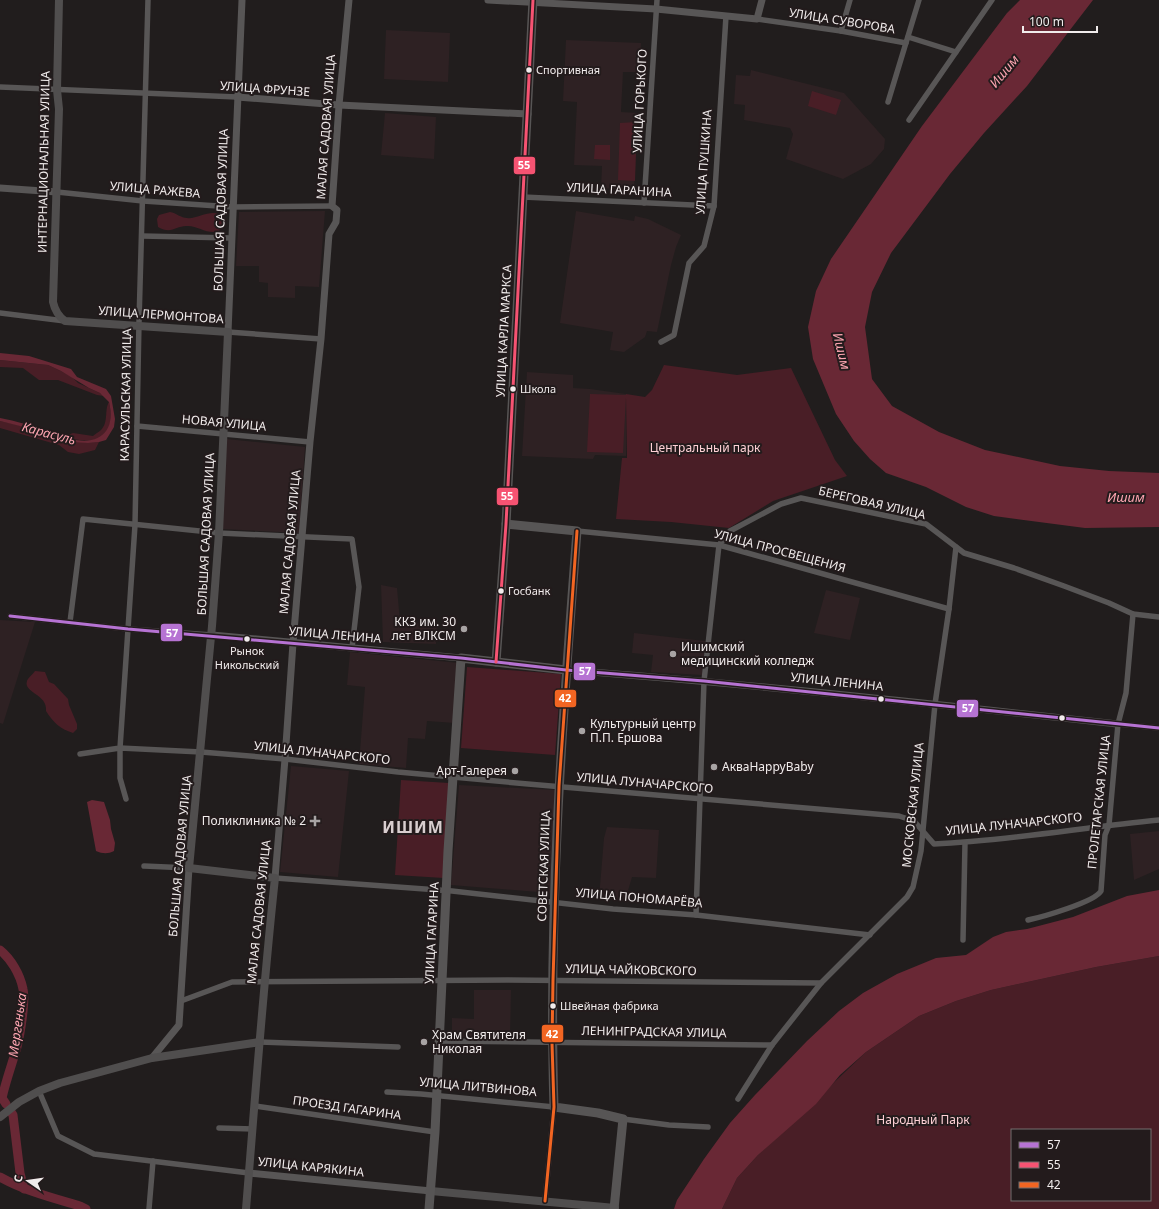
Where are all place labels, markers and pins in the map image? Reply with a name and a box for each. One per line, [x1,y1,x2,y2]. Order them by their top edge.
place label: Спортивная [536,62,600,77]
marker: Спортивная [524,65,534,75]
place label: Школа [520,381,556,396]
marker: Школа [508,384,518,394]
place label: Госбанк [508,583,551,598]
marker: Госбанк [496,586,506,596]
place label: ККЗ им. 30 лет ВЛКСМ [392,613,456,644]
marker: ККЗ им. 30 лет ВЛКСМ [459,624,469,634]
marker: Рынок Никольский [242,634,252,644]
place label: Ишимский медицинский колледж [681,638,815,669]
place label: Рынок Никольский [215,643,279,672]
marker: Ишимский медицинский колледж [668,649,678,659]
unlabelled marker [876,694,886,704]
unlabelled marker [1057,713,1067,723]
place label: Культурный центр П.П. Ершова [590,715,696,746]
marker: Культурный центр П.П. Ершова [577,726,587,736]
place label: АкваHappyBaby [722,758,814,775]
place label: Арт-Галерея [436,762,507,779]
marker: АкваHappyBaby [709,762,719,772]
marker: Арт-Галерея [510,766,520,776]
place label: Поликлиника № 2 [202,812,306,829]
marker: Поликлиника № 2 [309,815,321,827]
place label: Швейная фабрика [560,998,659,1013]
marker: Швейная фабрика [548,1001,558,1011]
place label: Храм Святителя Николая [432,1026,526,1057]
marker: Храм Святителя Николая [419,1037,429,1047]

